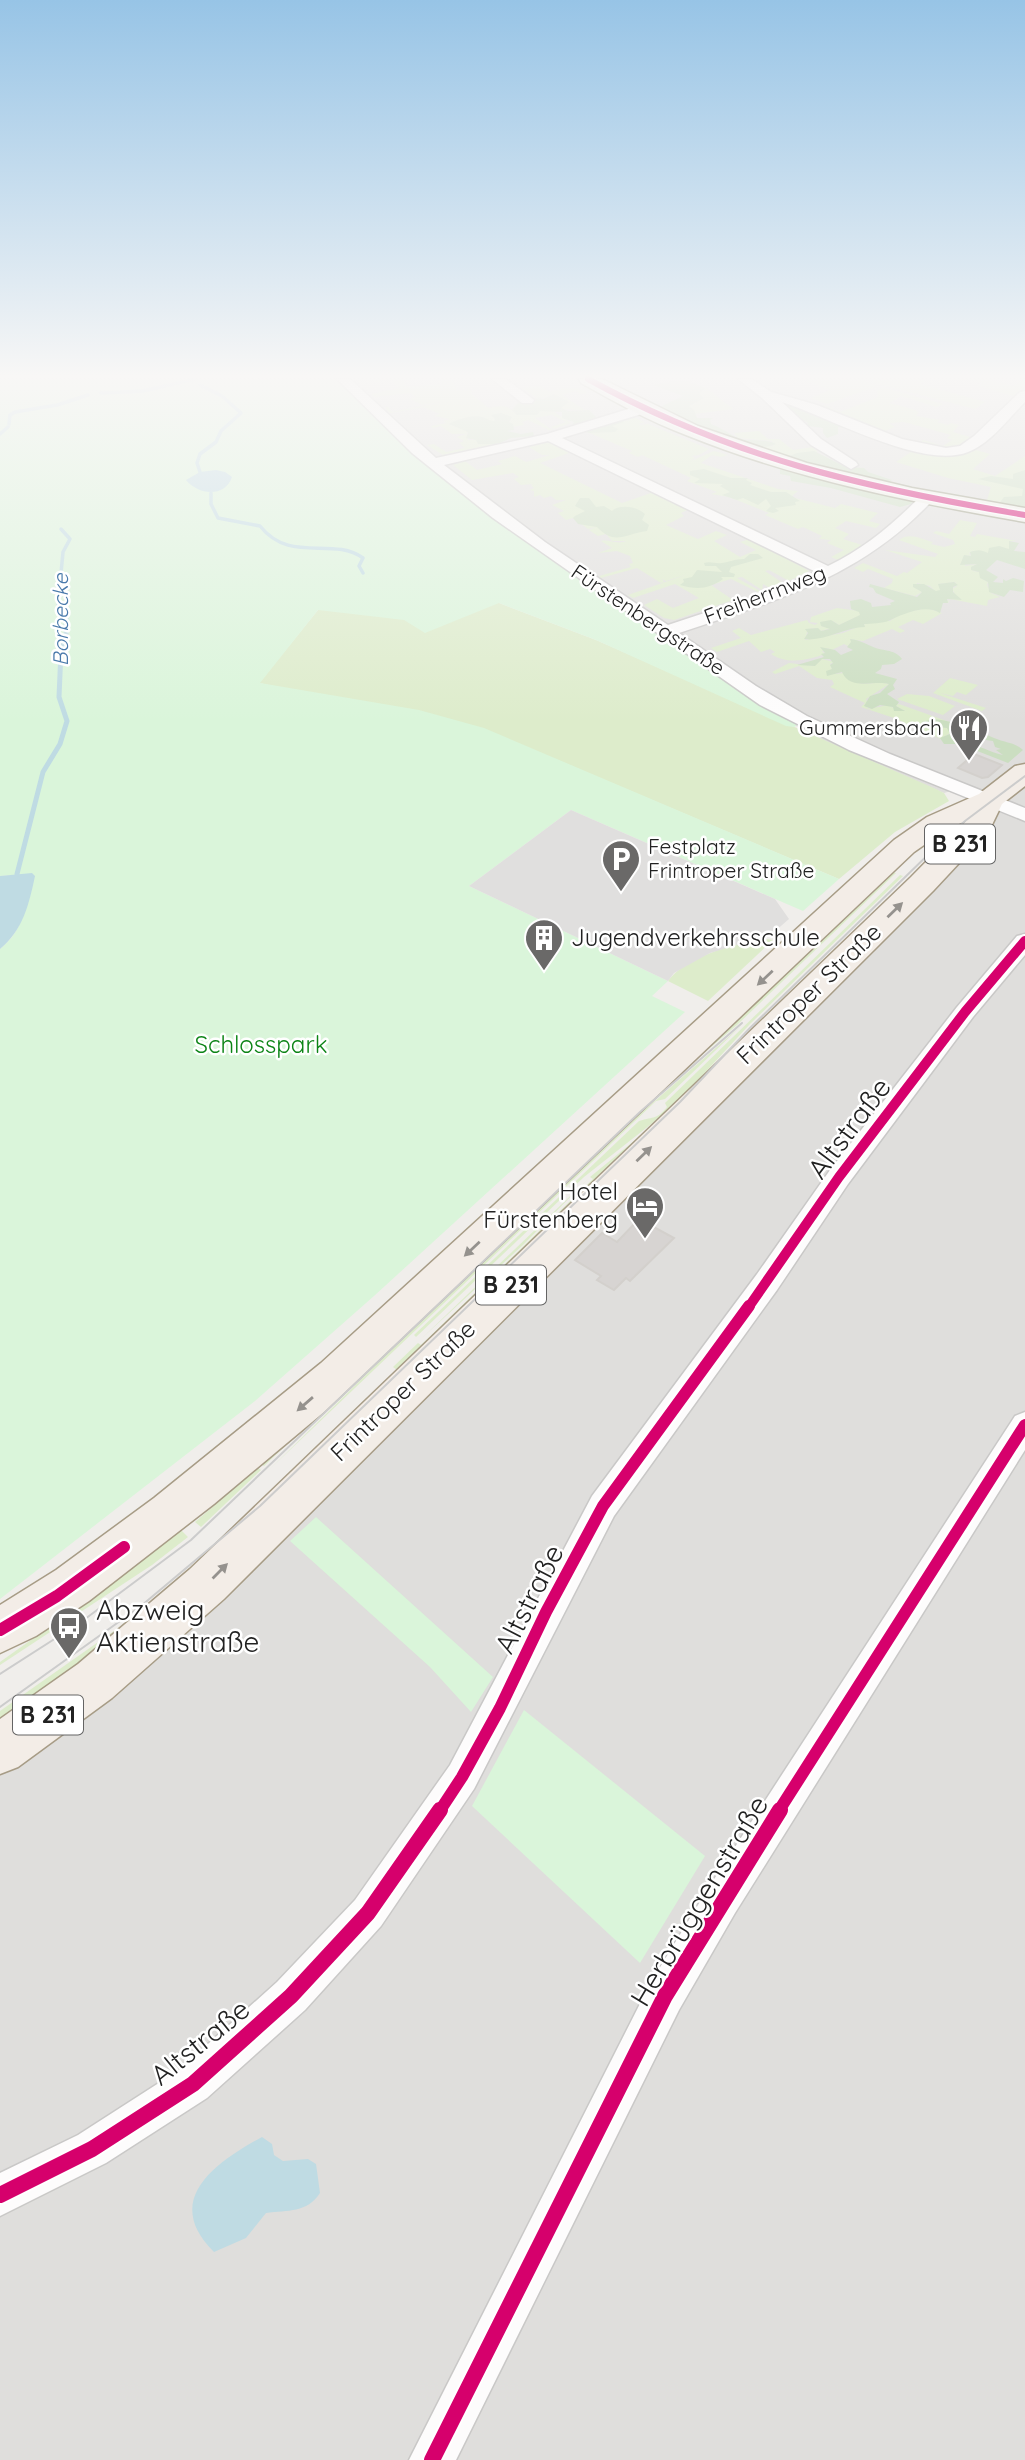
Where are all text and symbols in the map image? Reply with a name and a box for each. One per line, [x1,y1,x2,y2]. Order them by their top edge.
street label: Fürstenbergstraße [567,558,730,680]
street label: Freiherrnweg [700,559,829,629]
water label: Borbecke [47,573,73,666]
restaurant icon: Gummersbach [948,707,990,762]
place label: Gummersbach [799,714,942,740]
road number: B 231 [925,824,995,864]
place label: Festplatz Frintroper Straße [648,833,814,883]
parking icon: Festplatz Frintroper Straße [600,838,642,893]
one-way arrow [886,903,903,919]
street label: Frintroper Straße [730,916,887,1070]
building icon: Jugendverkehrsschule [523,917,565,972]
place label: Jugendverkehrsschule [571,922,820,952]
one-way arrow [757,969,774,985]
park label: Schlosspark [194,1029,328,1059]
street label: Altstraße [799,1070,898,1185]
one-way arrow [635,1147,652,1163]
place label: Hotel Fürstenberg [483,1176,618,1234]
hotel icon: Hotel Fürstenberg [624,1185,666,1240]
one-way arrow [464,1241,481,1257]
road number: B 231 [476,1266,546,1304]
street label: Frintroper Straße [324,1313,481,1467]
one-way arrow [297,1395,314,1411]
street label: Altstraße [486,1539,571,1659]
one-way arrow [211,1563,228,1580]
place label: Abzweig Aktienstraße [96,1592,259,1659]
bus stop icon: Abzweig Aktienstraße [48,1605,90,1660]
road number: B 231 [13,1696,83,1734]
street label: Herbrüggenstraße [622,1789,775,2012]
street label: Altstraße [143,1991,256,2092]

